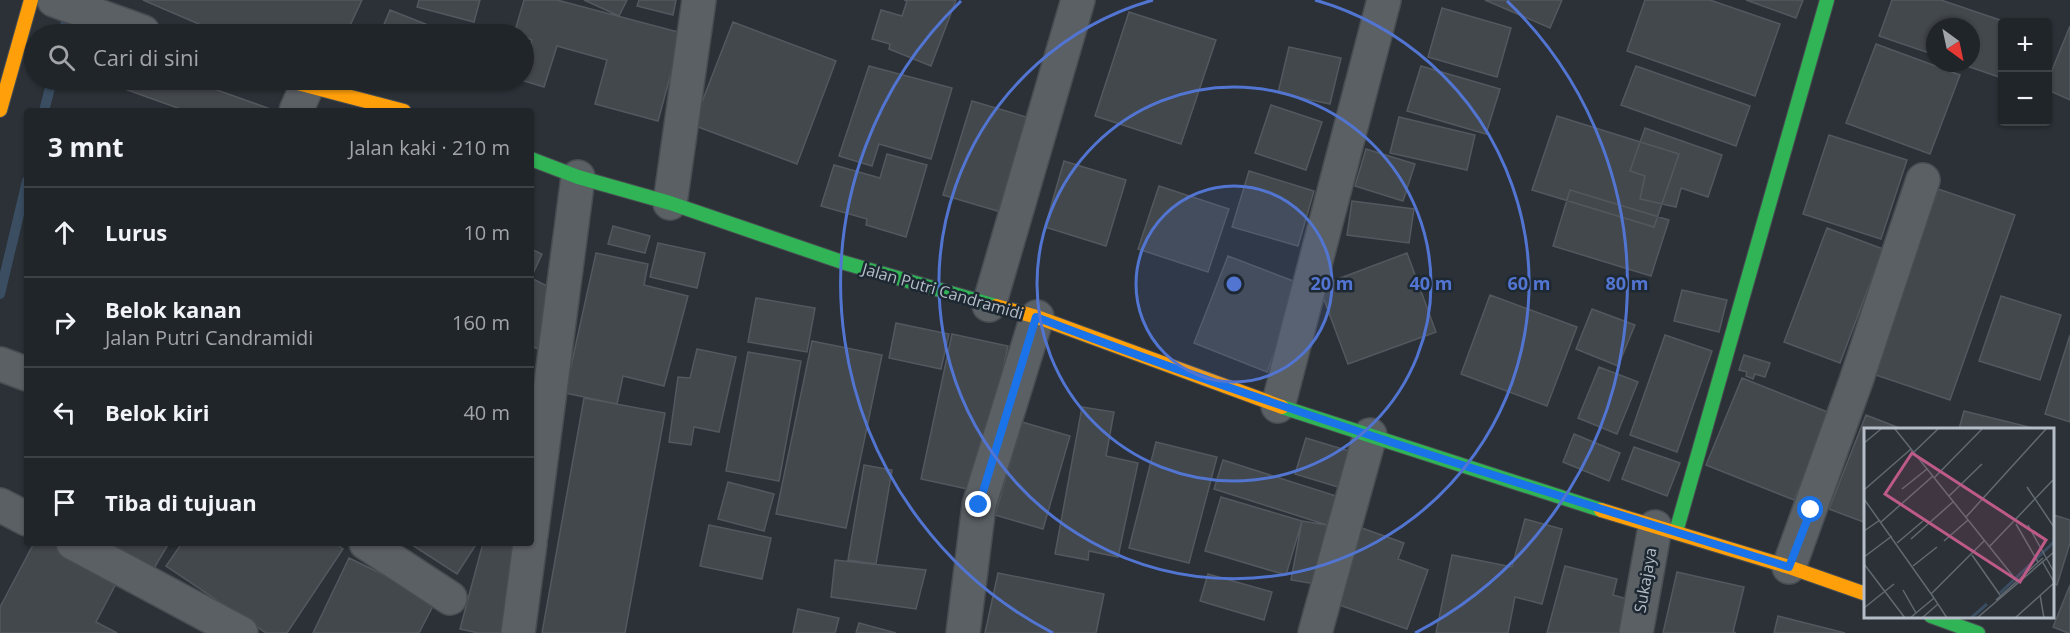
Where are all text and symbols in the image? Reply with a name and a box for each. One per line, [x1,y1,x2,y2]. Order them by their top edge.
north arrow [1926,18,1980,72]
map controls [1998,18,2052,126]
button: + [1998,18,2052,72]
search box [24,24,534,90]
icon: search [45,41,78,74]
text: Cari di sini [93,42,199,72]
button: − [1998,72,2052,126]
text: 3 mnt [48,129,124,165]
text: Jalan kaki · 210 m [349,134,510,161]
icon: ahead [48,216,81,249]
text: Lurus [105,217,167,247]
text: 10 m [463,219,510,246]
street label: Jalan Putri Candramidi [858,257,1026,325]
text: 20 m [1311,271,1353,295]
text: 40 m [1410,271,1452,295]
text: 60 m [1508,271,1550,295]
text: 80 m [1606,271,1648,295]
centre of rings [1224,274,1244,294]
text: Belok kanan [105,294,242,324]
icon: right [48,306,81,339]
text: 160 m [452,309,510,336]
text: Jalan Putri Candramidi [105,324,313,351]
icon: left [48,396,81,429]
text: Belok kiri [105,397,210,427]
text: 40 m [463,399,510,426]
inset map [1864,428,2055,618]
icon: arrive [48,486,81,519]
text: Tiba di tujuan [105,487,257,517]
route end [965,491,991,517]
route start [1797,496,1823,522]
street label: Sukajaya [1628,546,1662,614]

